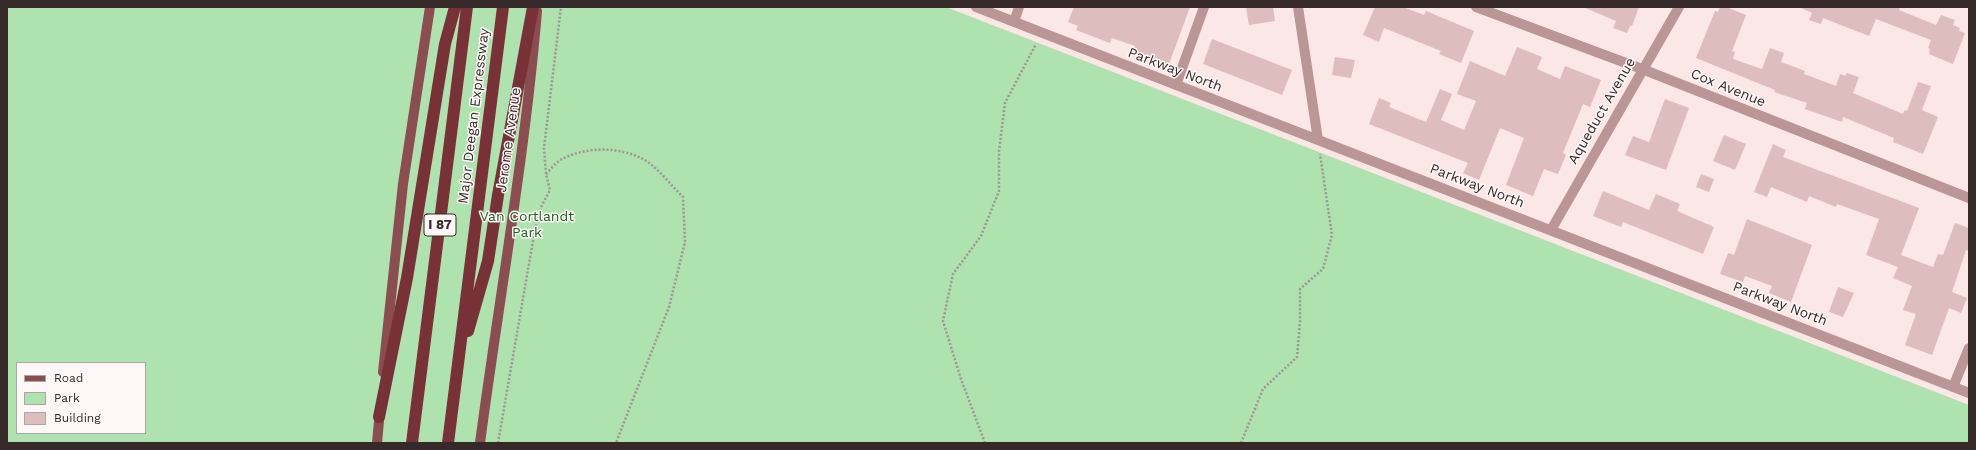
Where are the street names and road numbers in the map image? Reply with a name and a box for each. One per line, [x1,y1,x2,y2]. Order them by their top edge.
street label: Major Deegan Expressway [455,27,493,205]
street label: Parkway North [1126,44,1224,96]
street label: Aqueduct Avenue [1565,55,1639,167]
street label: Cox Avenue [1688,65,1768,111]
street label: Jerome Avenue [493,87,525,193]
street label: Parkway North [1428,160,1526,212]
road number: I 87 [424,214,456,236]
street label: Parkway North [1731,278,1829,330]

